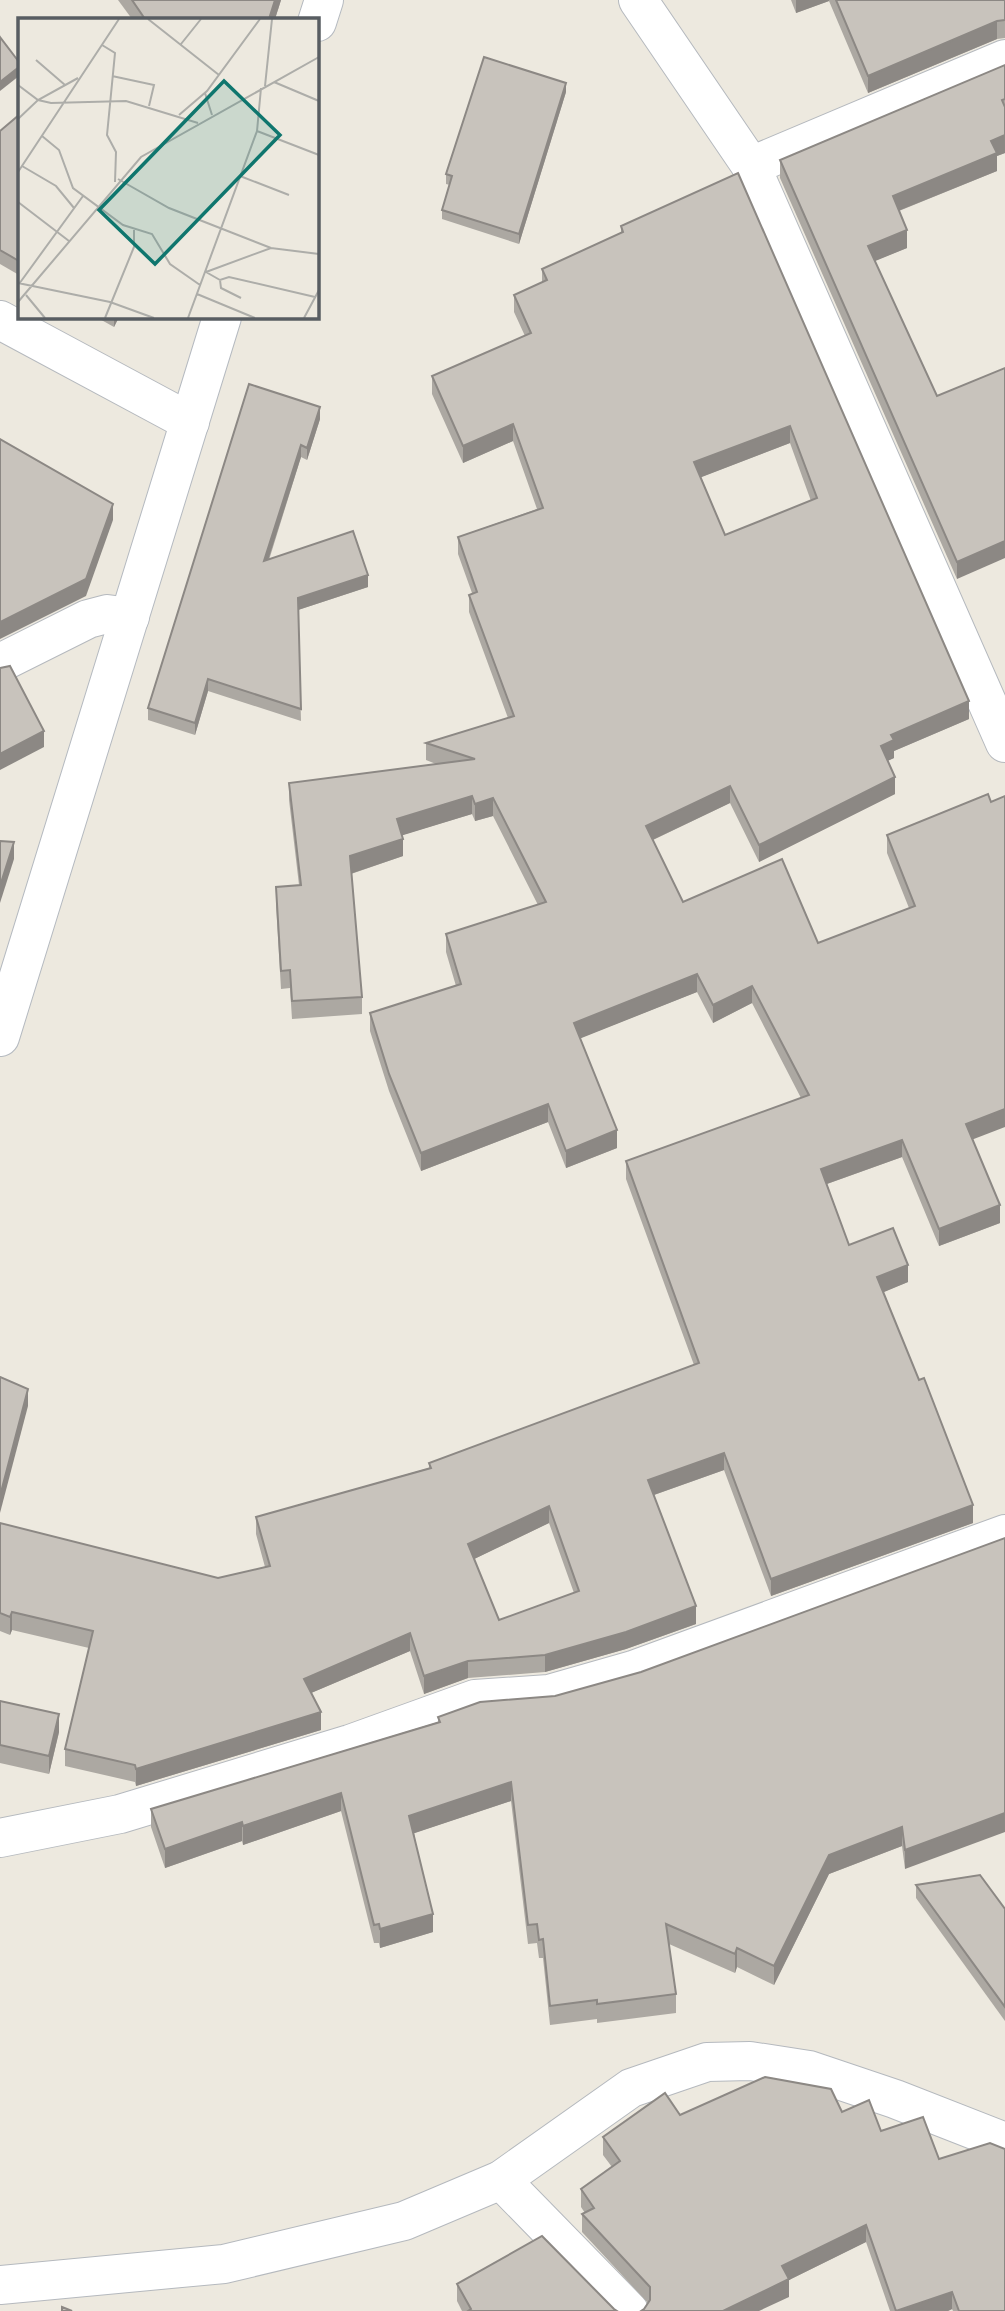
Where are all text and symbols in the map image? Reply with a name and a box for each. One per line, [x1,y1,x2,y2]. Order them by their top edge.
inset map [18,18,318,318]

